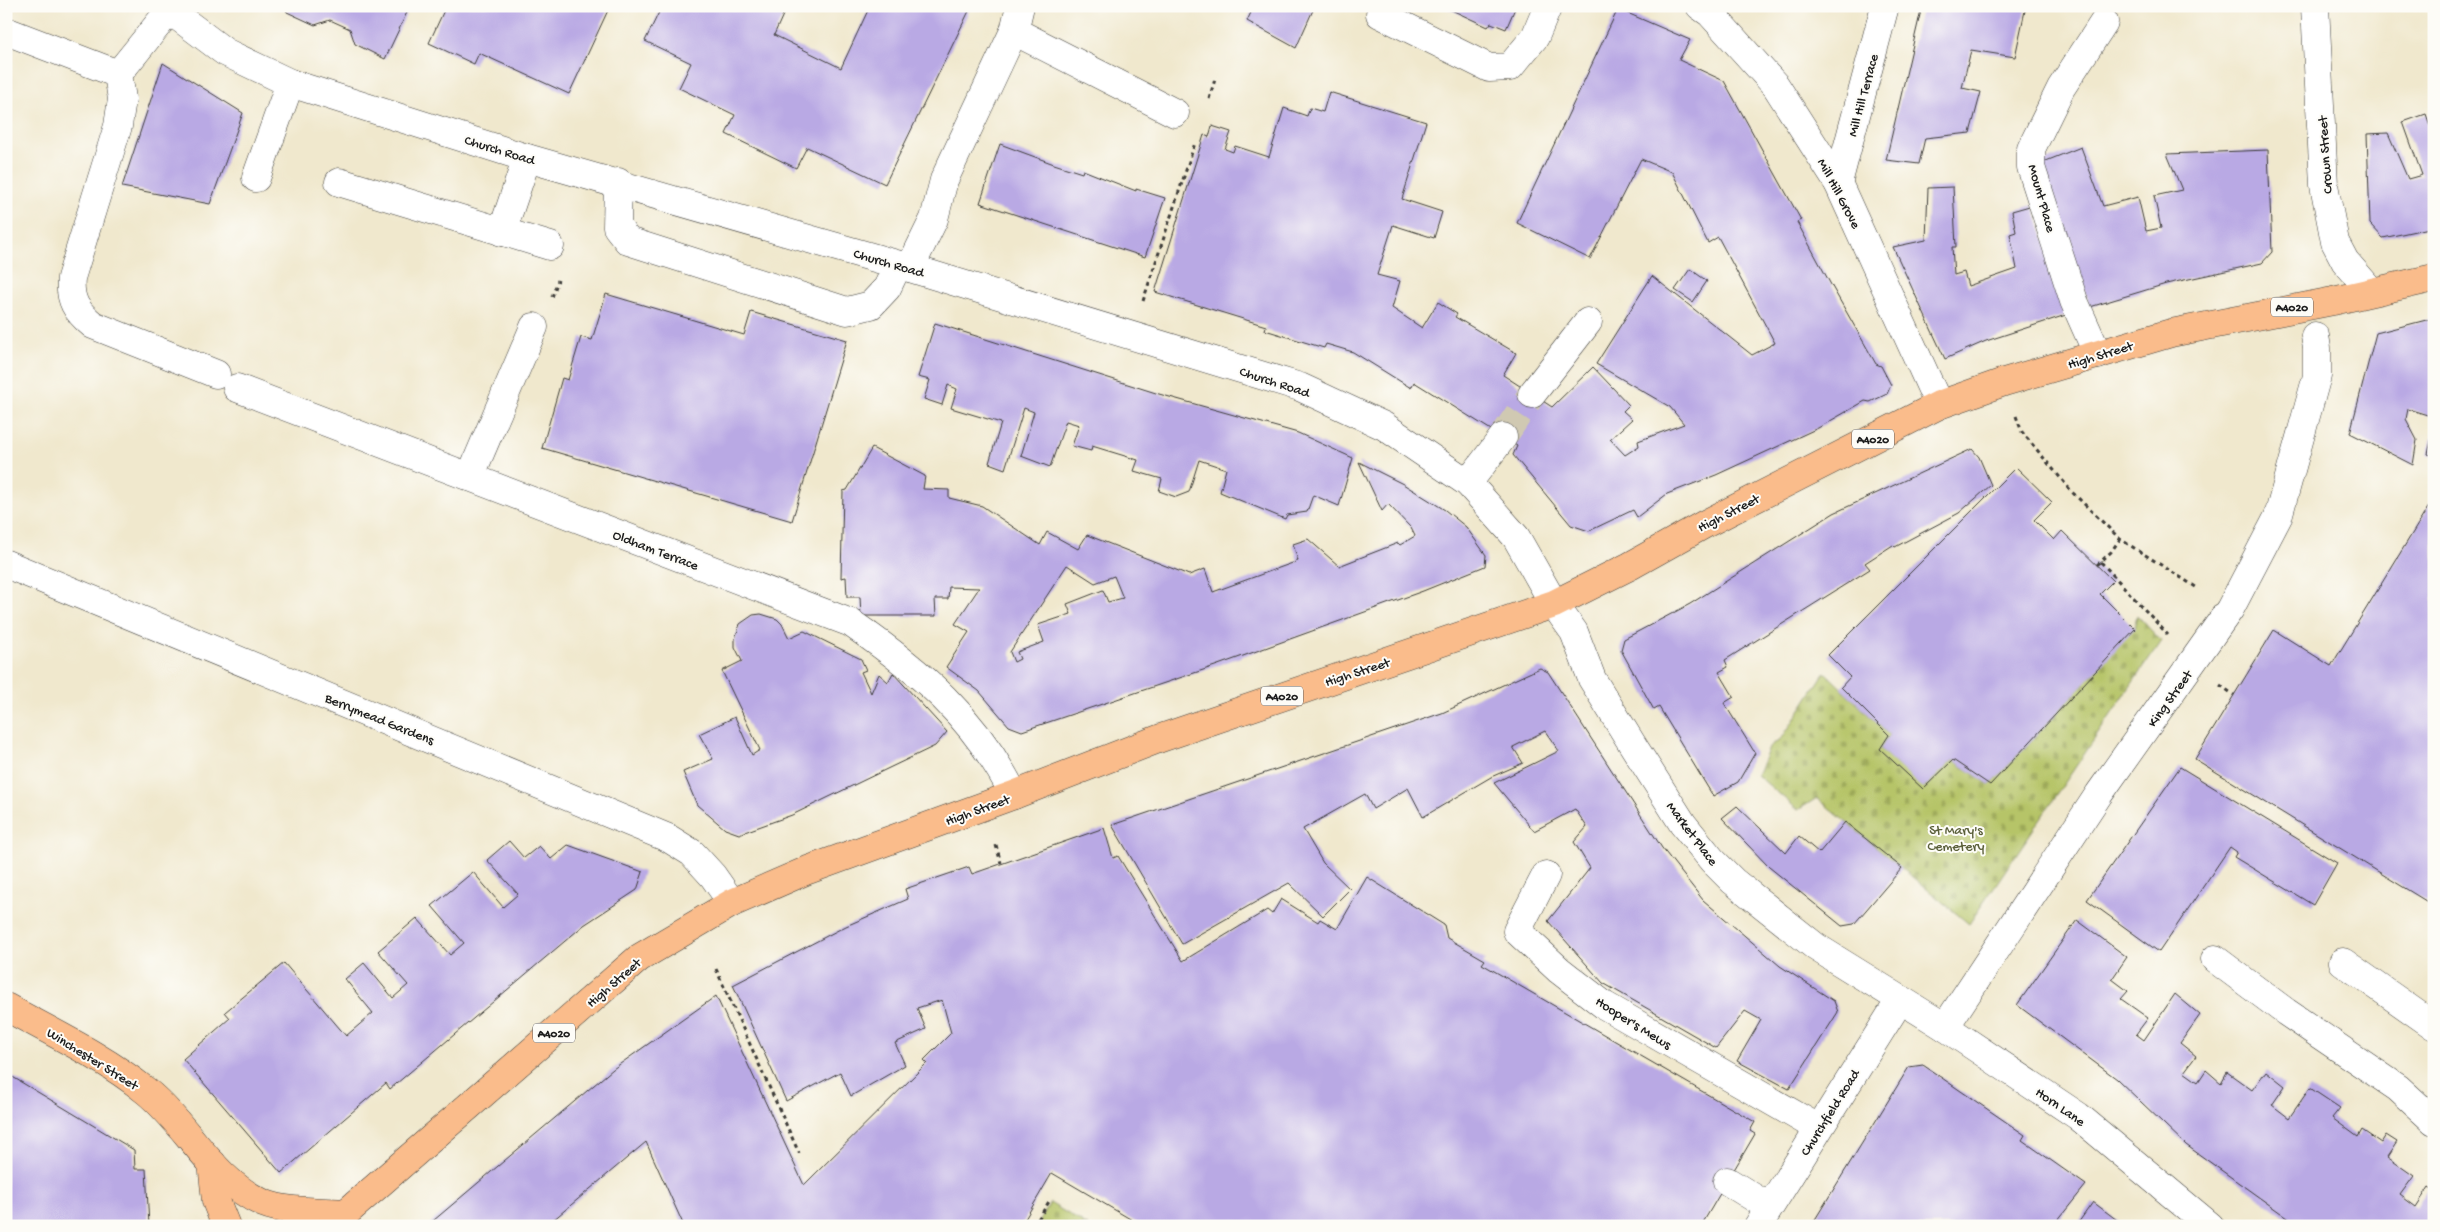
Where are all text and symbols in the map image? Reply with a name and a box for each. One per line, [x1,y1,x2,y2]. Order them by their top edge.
street label: Mill Hill Terrace [1845,52,1884,139]
street label: Crown Street [2315,114,2338,194]
street label: Church Road [462,133,538,171]
street label: Mill Hill Grove [1812,156,1864,233]
street label: Mount Place [2023,163,2059,235]
street label: Church Road [851,246,927,283]
road number: A4020 [2271,298,2313,316]
street label: High Street [2066,338,2137,374]
street label: Church Road [1237,364,1313,403]
road number: A4020 [1852,429,1894,448]
street label: High Street [1695,491,1764,537]
street label: Oldham Terrace [610,527,701,576]
street label: High Street [1323,655,1394,692]
street label: King Street [2145,667,2198,731]
road number: A4020 [1261,686,1303,706]
street label: Berrymead Gardens [321,690,437,750]
street label: High Street [943,791,1014,831]
street label: Market Place [1661,799,1721,870]
park label: St Mary's Cemetery [1928,823,1984,856]
street label: High Street [584,955,647,1012]
street label: Hooper's Mews [1591,994,1675,1055]
road number: A4020 [533,1024,575,1042]
street label: Winchester Street [43,1025,142,1096]
street label: Churchfield Road [1798,1065,1865,1160]
street label: Horn Lane [2031,1085,2088,1132]

